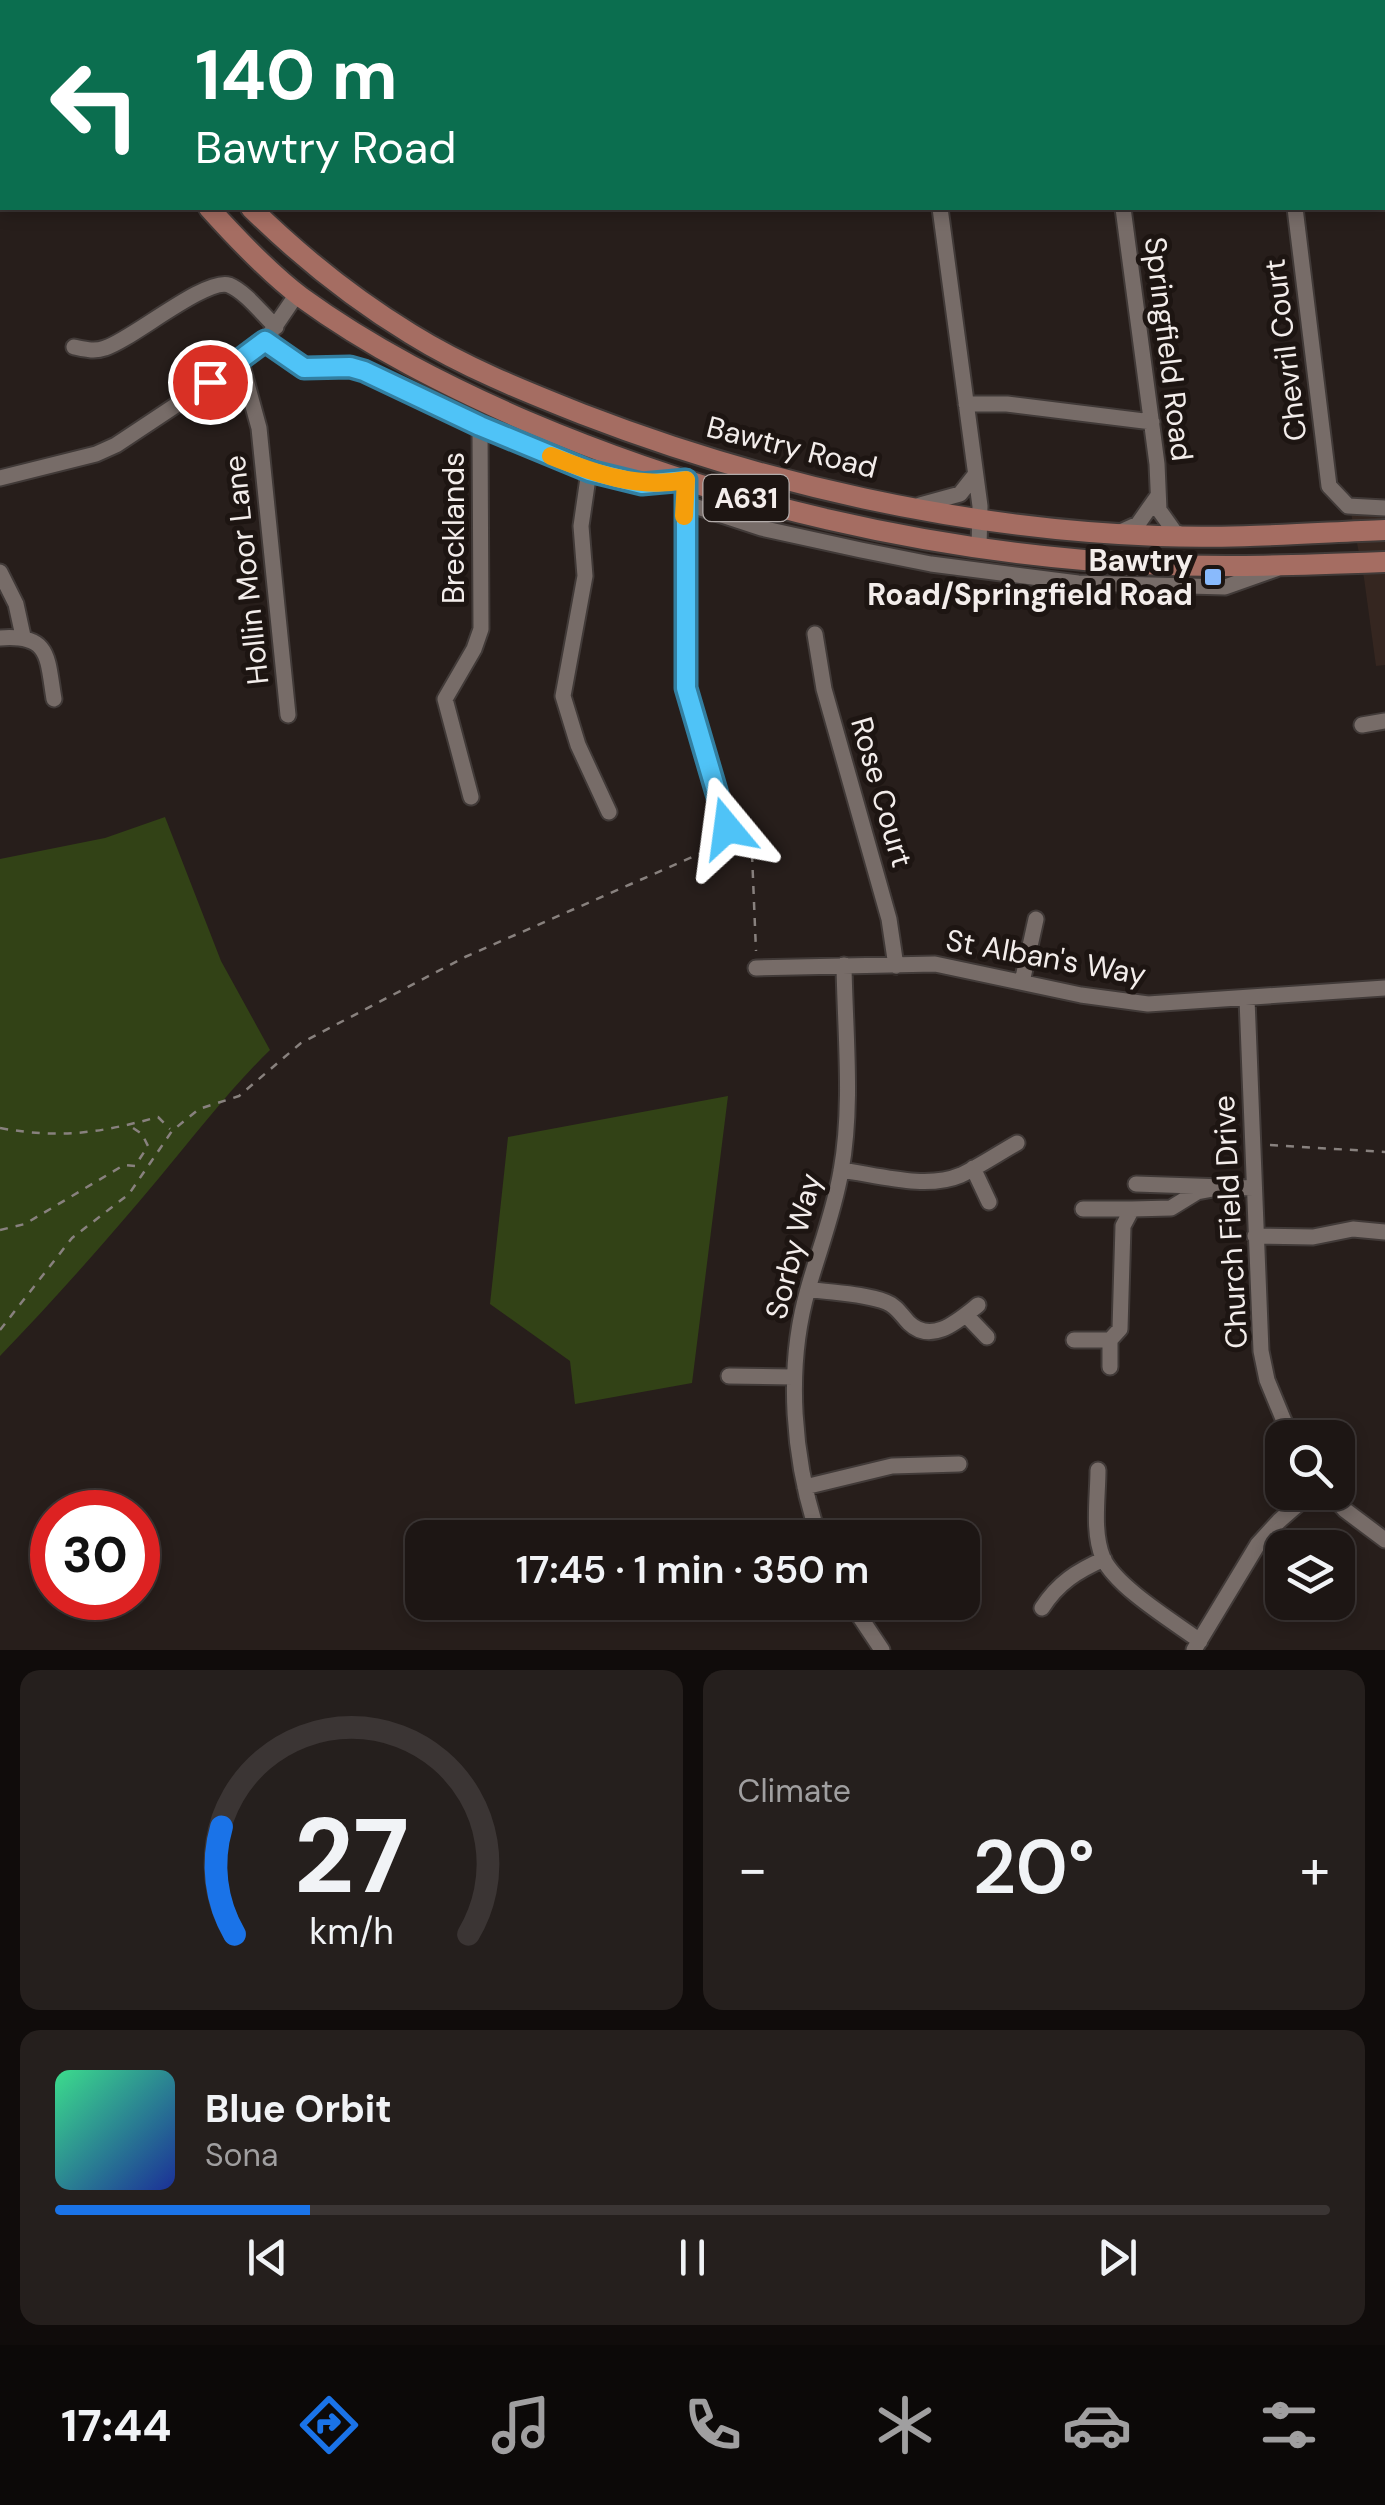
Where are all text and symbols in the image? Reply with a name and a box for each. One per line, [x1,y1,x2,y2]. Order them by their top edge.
text: 140 m [195,30,398,121]
icon: left [30,40,160,170]
text: Bawtry Road [195,118,457,177]
street label: Springfield Road [1136,235,1202,463]
street label: Chevril Court [1254,257,1316,443]
pin [168,340,253,425]
icon: arrive [183,355,238,410]
street label: Bawtry Road [703,407,881,487]
street label: Brecklands [434,452,473,604]
street label: Hollin Moor Lane [215,453,277,687]
road number: A631 [704,475,788,521]
place label: Bawtry Road/Springfield Road [867,541,1193,614]
marker: Bawtry Road/Springfield Road [1202,566,1224,588]
street label: Rose Court [842,713,922,871]
position arrow [675,776,779,880]
street label: St Alban's Way [943,920,1149,994]
street label: Church Field Drive [1204,1094,1256,1350]
street label: Sorby Way [756,1169,830,1323]
map controls [1265,1420,1355,1620]
button: search [1265,1420,1355,1510]
speed limit sign: 30 [30,1490,160,1620]
button: layers [1265,1530,1355,1620]
text: 17:45 · 1 min · 350 m [516,1545,869,1595]
text: Climate [738,1770,851,1812]
text: 27 [294,1789,409,1924]
text: 20° [973,1819,1095,1916]
text: − [738,1833,768,1905]
text: + [1300,1833,1330,1905]
text: km/h [309,1909,393,1955]
text: Blue Orbit [205,2084,392,2134]
text: Sona [205,2134,278,2176]
icon: previous [240,2230,295,2285]
icon: pause [665,2230,720,2285]
icon: next [1090,2230,1145,2285]
icon: directions [294,2390,364,2460]
icon: music [486,2390,556,2460]
icon: phone [678,2390,748,2460]
icon: climate [870,2390,940,2460]
icon: car [1062,2390,1132,2460]
icon: filters [1254,2390,1324,2460]
text: 17:44 [61,2396,172,2455]

